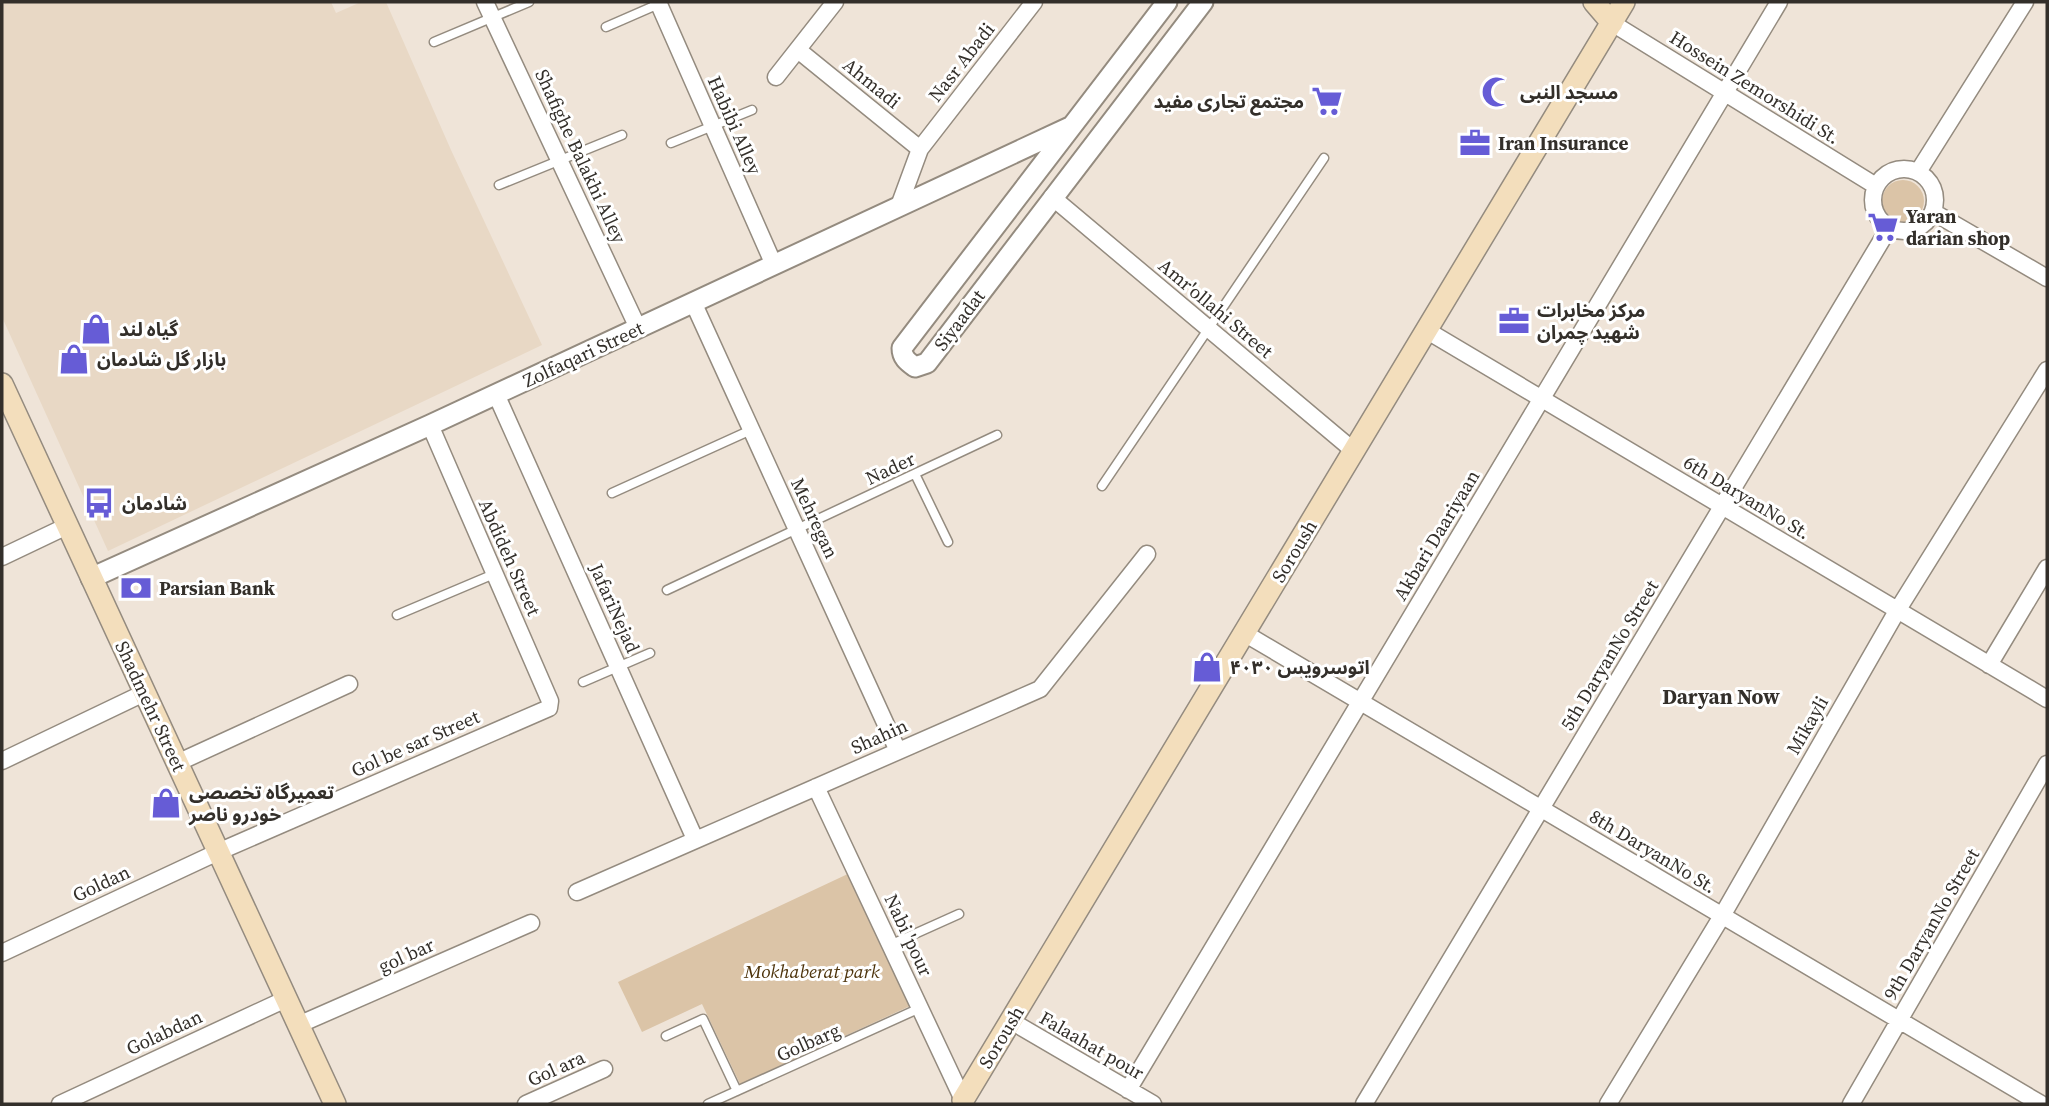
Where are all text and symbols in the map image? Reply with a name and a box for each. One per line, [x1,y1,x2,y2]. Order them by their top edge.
street label: Nasr Abadi [922,17,1000,107]
street label: Hossein Zemorshidi St. [1665,24,1845,150]
street label: Ahmadi [838,52,907,114]
street label: Shafighe Balakhi Alley [529,65,633,247]
street label: Habibi Alley [702,72,768,179]
mosque icon: مسجد النبی [1480,75,1514,109]
place label: مسجد النبی [1520,79,1618,105]
supermarket icon: مجتمع تجاری مفید [1310,84,1344,118]
place label: مجتمع تجاری مفید [1154,88,1304,116]
office icon: Iran Insurance [1458,126,1492,160]
place label: Iran Insurance [1498,130,1628,156]
place label: Yaran darian shop [1906,203,2010,251]
supermarket icon: Yaran darian shop [1866,210,1900,244]
street label: Amr'ollahi Street [1153,252,1279,364]
street label: Siyaadat [927,283,991,356]
place label: مرکز مخابرات شهید چمران [1537,297,1645,345]
office icon: مرکز مخابرات شهید چمران [1497,304,1531,338]
shop icon: گیاه لند [79,312,113,346]
street label: Zolfaqari Street [519,314,648,393]
place label: گیاه لند [119,316,179,342]
shop icon: بازار گل شادمان [57,342,91,376]
place label: بازار گل شادمان [97,346,226,372]
street label: Nader [861,445,919,491]
street label: 6th DaryanNo St. [1679,449,1815,545]
street label: Akbari Daariyaan [1387,465,1485,605]
street label: Mehregan [785,474,845,562]
bus stop icon: شادمان [82,486,116,520]
place label: شادمان [122,490,187,516]
street label: Abdideh Street [473,495,548,620]
street label: Soroush [1265,515,1323,587]
street label: JafariNejad [583,558,646,657]
bank icon: Parsian Bank [119,571,153,605]
street label: 5th DaryanNo Street [1554,574,1665,735]
place label: Parsian Bank [159,575,276,601]
street label: Shadmehr Street [109,637,193,776]
shop icon: اتوسرویس ۴۰۳۰ [1190,650,1224,684]
place label: اتوسرویس ۴۰۳۰ [1230,654,1370,680]
district label: Daryan Now [1662,682,1780,711]
street label: Mikayli [1780,691,1834,759]
street label: Gol be sar Street [347,703,484,783]
street label: Shahin [847,712,911,760]
place label: تعمیرگاه تخصصی خودرو ناصر [188,779,334,827]
shop icon: تعمیرگاه تخصصی خودرو ناصر [149,786,183,820]
street label: 8th DaryanNo St. [1585,803,1721,899]
street label: 9th DaryanNo Street [1877,843,1985,1005]
street label: Goldan [68,858,134,908]
street label: Nabi 'pour [879,890,939,980]
street label: gol bar [374,931,438,979]
park label: Mokhaberat park [743,958,880,984]
street label: Soroush [972,1001,1030,1073]
street label: Golabdan [122,1003,206,1061]
street label: Falaahat pour [1035,1005,1149,1085]
street label: Golbarg [772,1016,844,1068]
street label: Gol ara [523,1044,589,1092]

